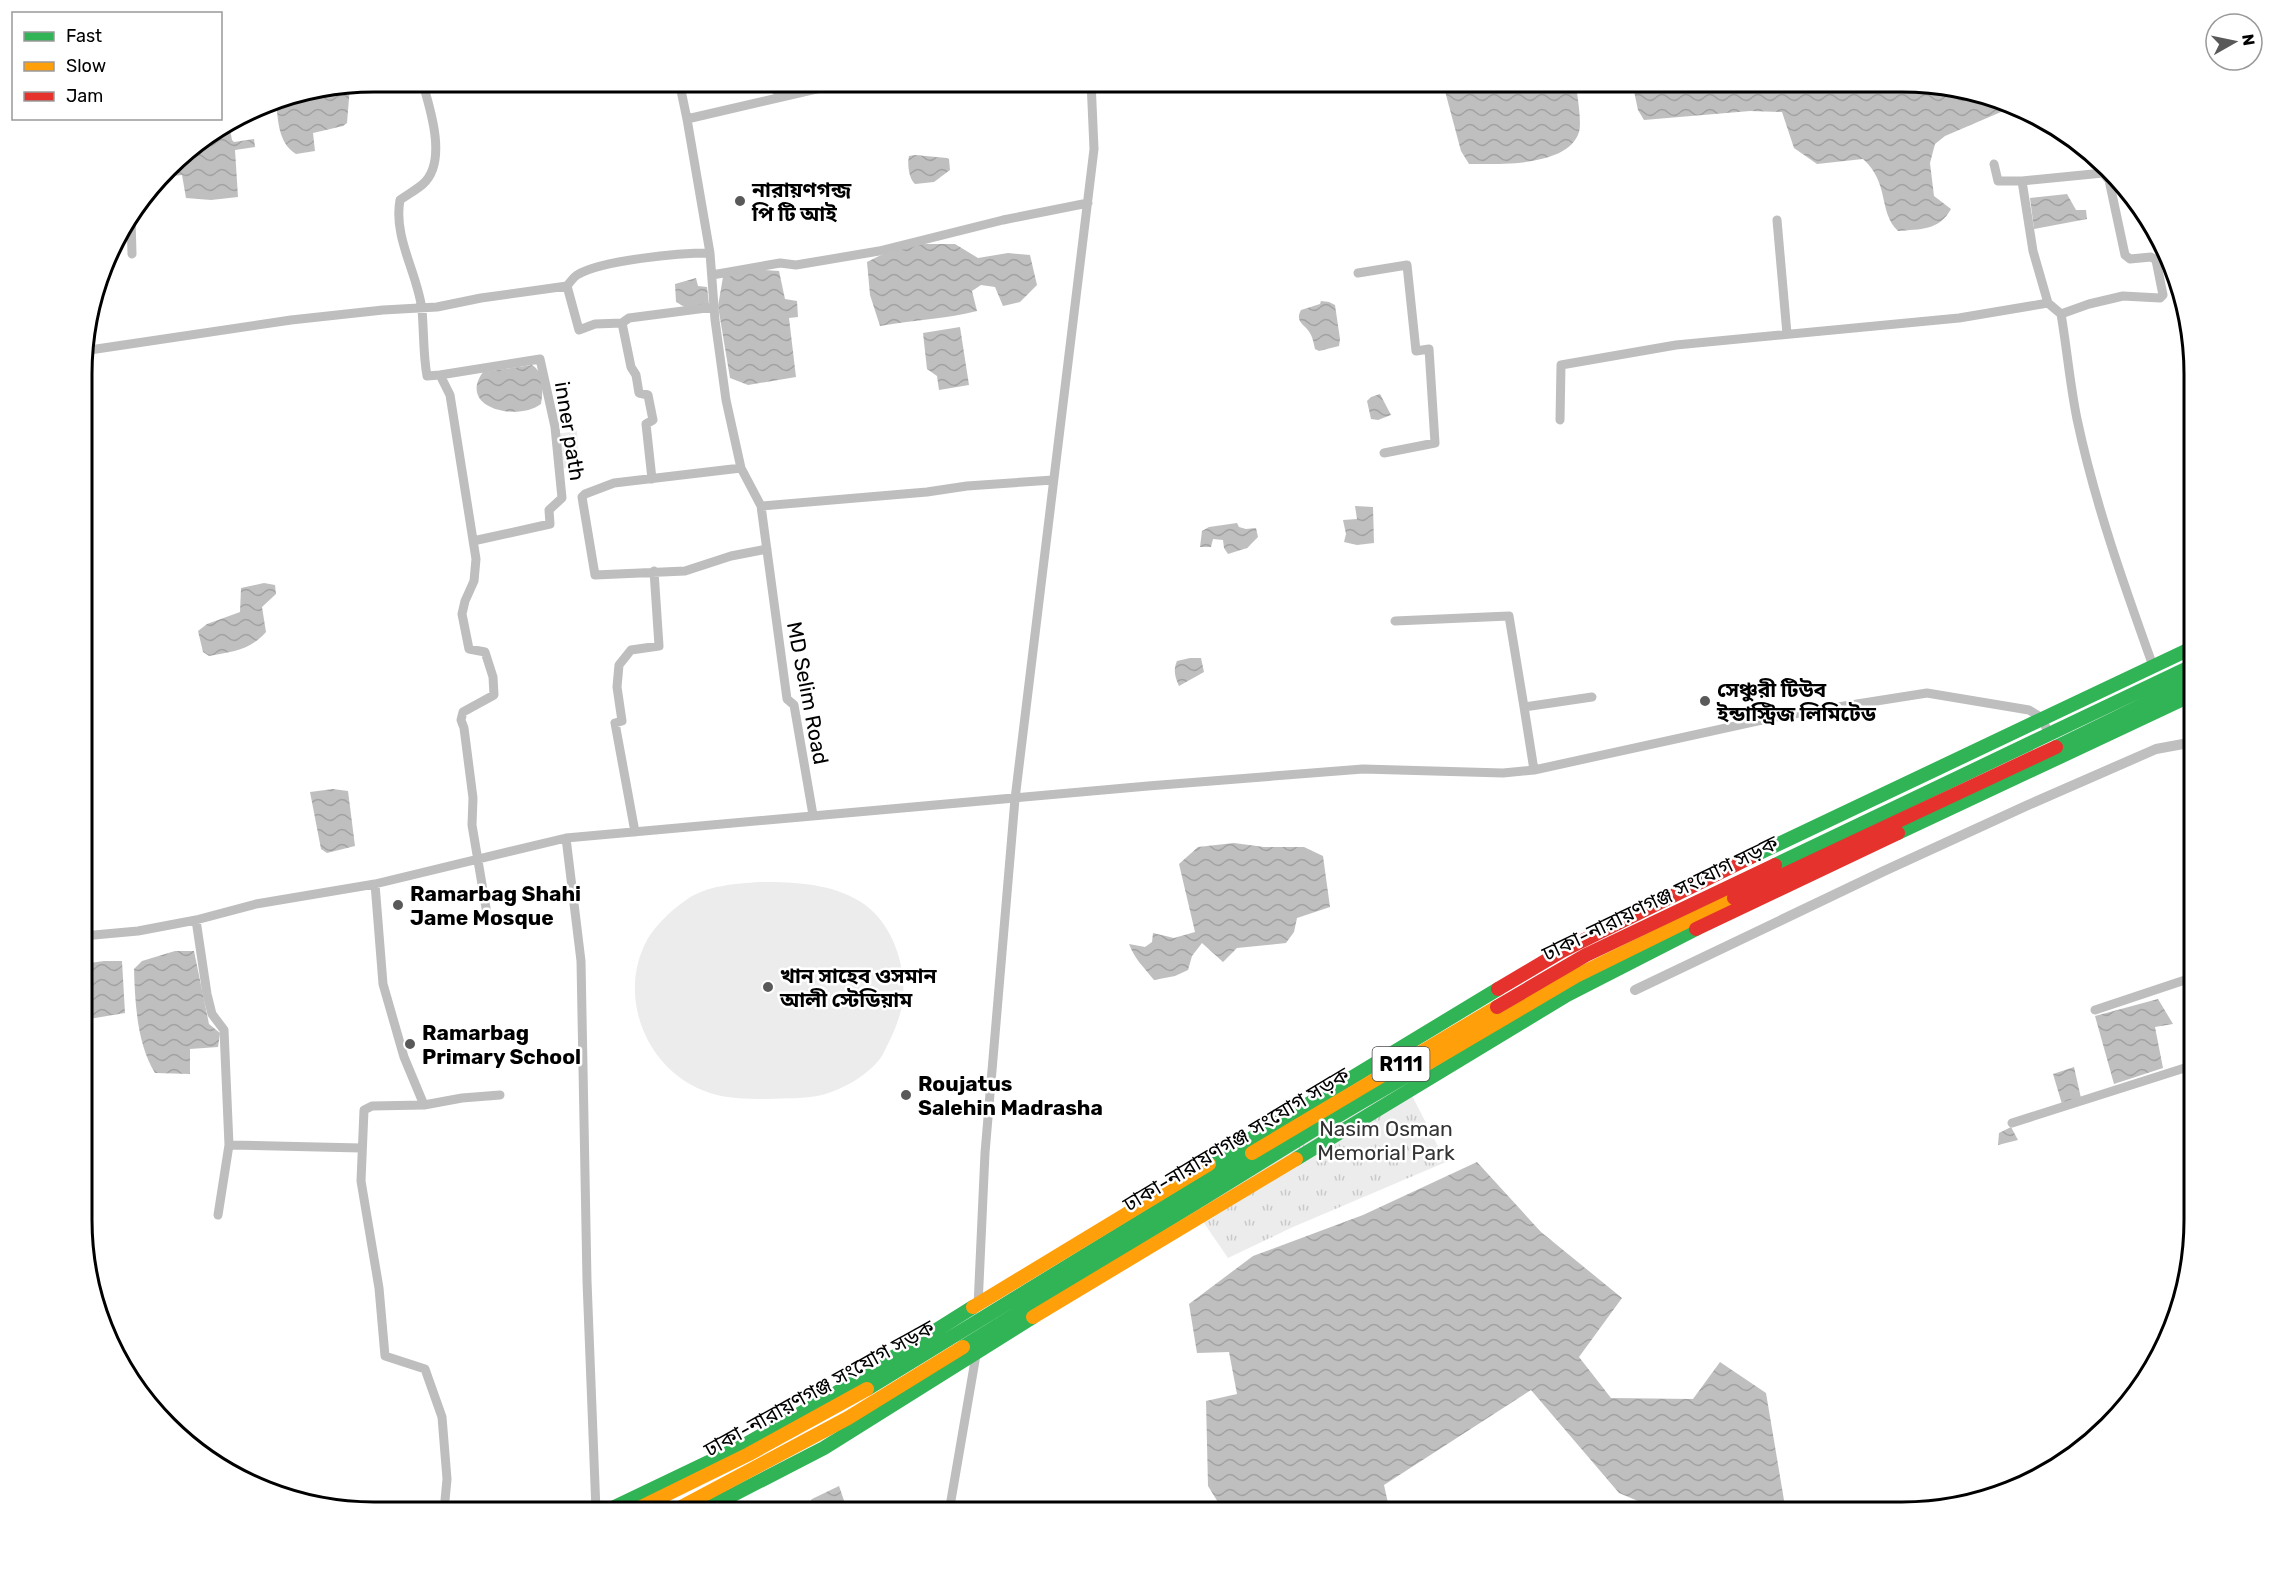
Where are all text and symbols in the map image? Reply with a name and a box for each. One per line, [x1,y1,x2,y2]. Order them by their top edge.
legend [12,12,222,120]
north arrow [2204,12,2264,72]
text: Fast [66,25,102,47]
text: N [2238,33,2259,47]
text: Slow [66,55,106,77]
text: Jam [66,85,103,107]
place label: নারায়ণগন্জ পি টি আই [751,177,852,226]
marker: নারায়ণগন্জ পি টি আই [733,194,747,208]
street label: inner path [550,380,590,482]
street label: MD Selim Road [782,620,834,766]
place label: সেঞ্চুরী টিউব ইন্ডাস্ট্রিজ লিমিটেড [1716,677,1877,726]
marker: সেঞ্চুরী টিউব ইন্ডাস্ট্রিজ লিমিটেড [1698,694,1712,708]
street label: ঢাকা-নারায়ণগঞ্জ সংযোগ সড়ক [1537,829,1783,967]
place label: Ramarbag Shahi Jame Mosque [410,881,581,930]
marker: Ramarbag Shahi Jame Mosque [391,898,405,912]
place label: খান সাহেব ওসমান আলী স্টেডিয়াম [779,963,938,1012]
marker: খান সাহেব ওসমান আলী স্টেডিয়াম [761,980,775,994]
place label: Ramarbag Primary School [422,1020,581,1069]
marker: Ramarbag Primary School [403,1037,417,1051]
road number: R111 [1372,1047,1430,1081]
street label: ঢাকা-নারায়ণগঞ্জ সংযোগ সড়ক [1118,1061,1354,1217]
place label: Roujatus Salehin Madrasha [918,1071,1103,1120]
marker: Roujatus Salehin Madrasha [899,1088,913,1102]
park label: Nasim Osman Memorial Park [1317,1116,1455,1165]
street label: ঢাকা-নারায়ণগঞ্জ সংযোগ সড়ক [699,1314,939,1462]

